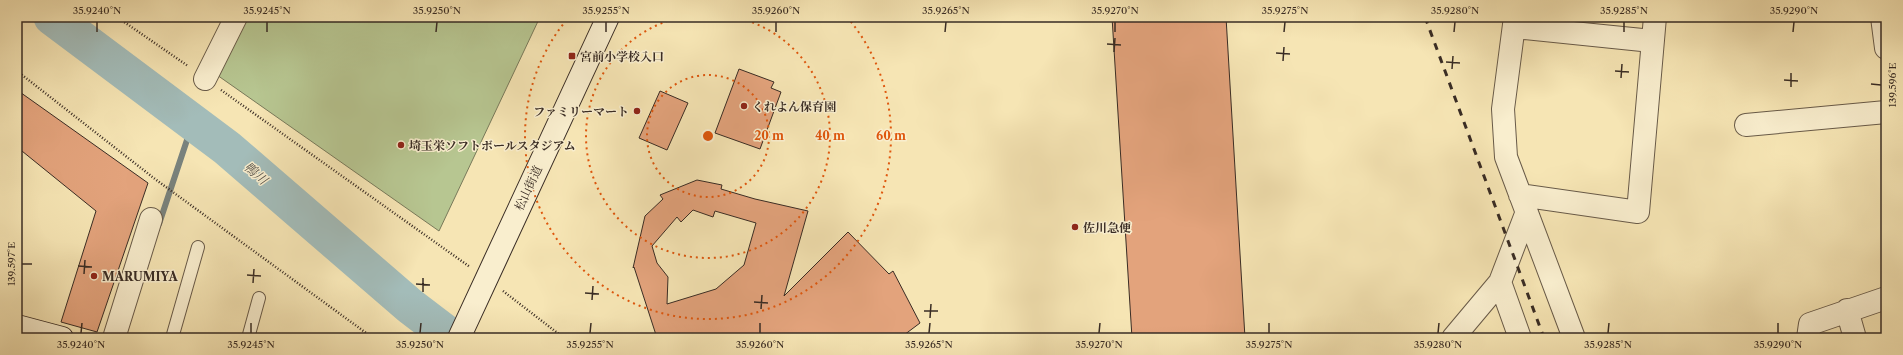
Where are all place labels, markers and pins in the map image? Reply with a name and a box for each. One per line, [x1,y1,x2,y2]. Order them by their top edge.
place label: 宮前小学校入口 [580,49,664,64]
marker: 宮前小学校入口 [567,51,577,61]
place label: くれよん保育園 [752,99,836,114]
marker: くれよん保育園 [739,101,749,111]
place label: ファミリーマート [533,104,629,119]
marker: ファミリーマート [632,106,642,116]
centre of rings [701,129,715,143]
place label: 埼玉栄ソフトボールスタジアム [409,138,576,153]
marker: 埼玉栄ソフトボールスタジアム [396,140,406,150]
place label: 佐川急便 [1083,220,1131,235]
marker: 佐川急便 [1070,222,1080,232]
place label: MARUMIYA [102,269,179,284]
marker: MARUMIYA [89,271,99,281]

